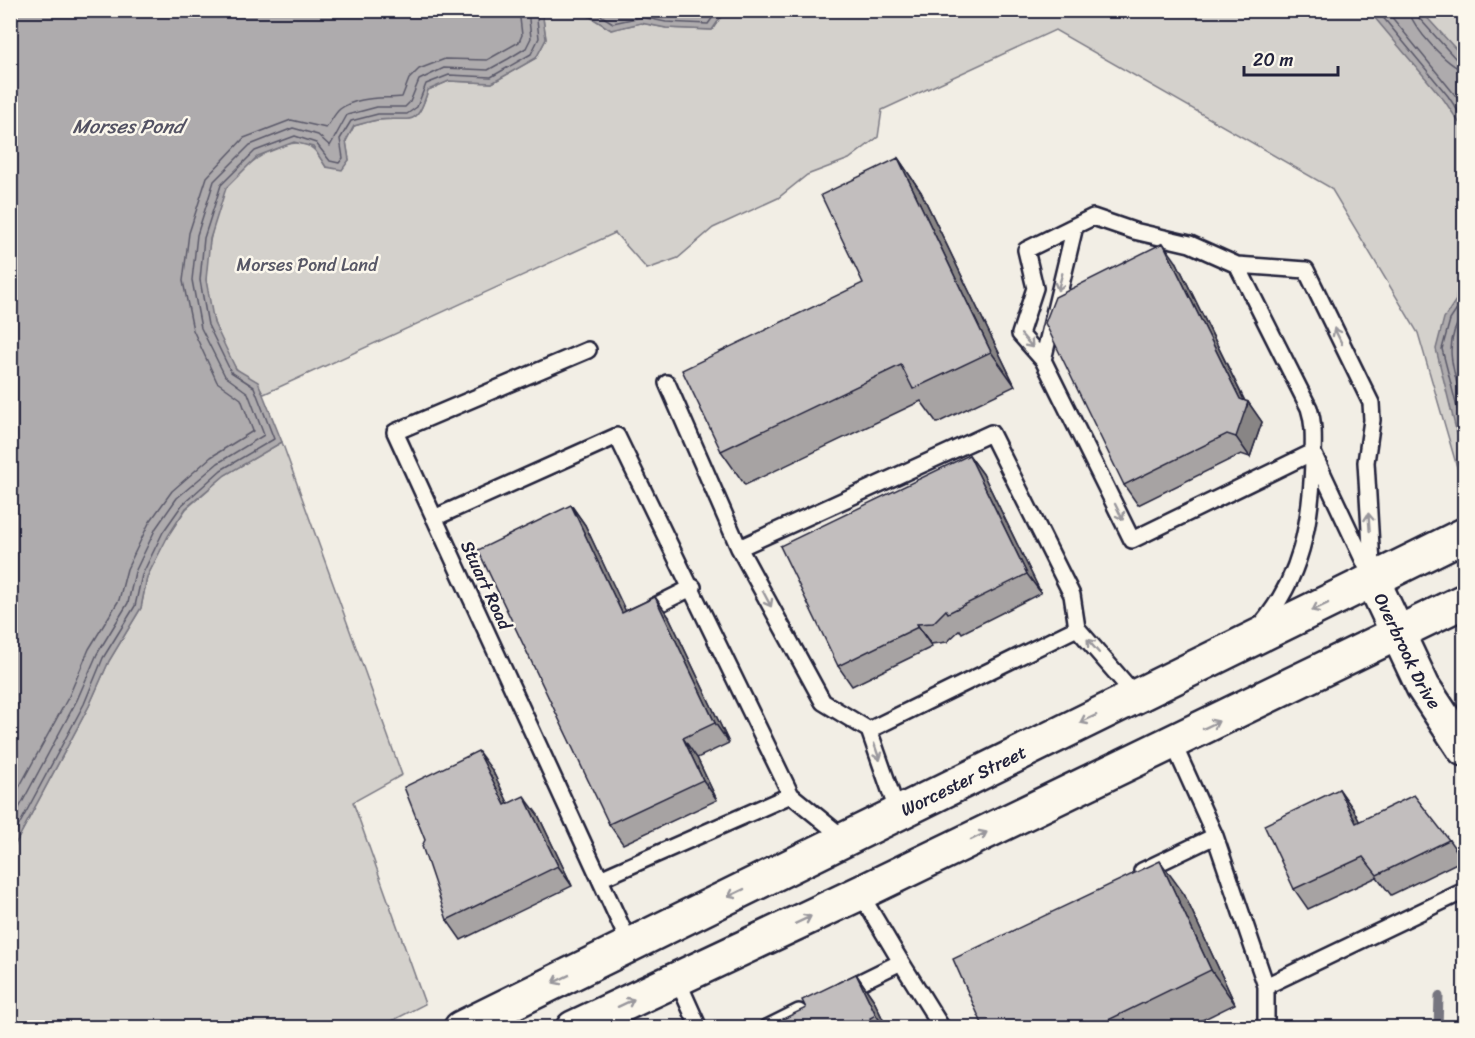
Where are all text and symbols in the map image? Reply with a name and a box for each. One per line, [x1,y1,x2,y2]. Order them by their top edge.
scale bar [1244,39,1338,77]
text: 20 m [1253,44,1293,76]
water label: Morses Pond [73,109,189,144]
park label: Morses Pond Land [236,249,379,281]
one-way arrow [1054,272,1066,291]
one-way arrow [1332,327,1344,345]
one-way arrow [1019,333,1033,349]
one-way arrow [1113,503,1125,521]
one-way arrow [1364,513,1375,533]
street label: Stuart Road [451,535,521,636]
street label: Overbrook Drive [1365,587,1450,716]
one-way arrow [761,590,773,607]
one-way arrow [1312,601,1330,613]
one-way arrow [1086,638,1099,654]
one-way arrow [1079,713,1097,725]
one-way arrow [1202,718,1220,730]
street label: Worcester Street [895,736,1032,826]
one-way arrow [872,742,883,761]
one-way arrow [969,830,987,842]
one-way arrow [727,887,745,899]
one-way arrow [793,913,811,925]
one-way arrow [553,973,571,985]
one-way arrow [617,996,635,1008]

